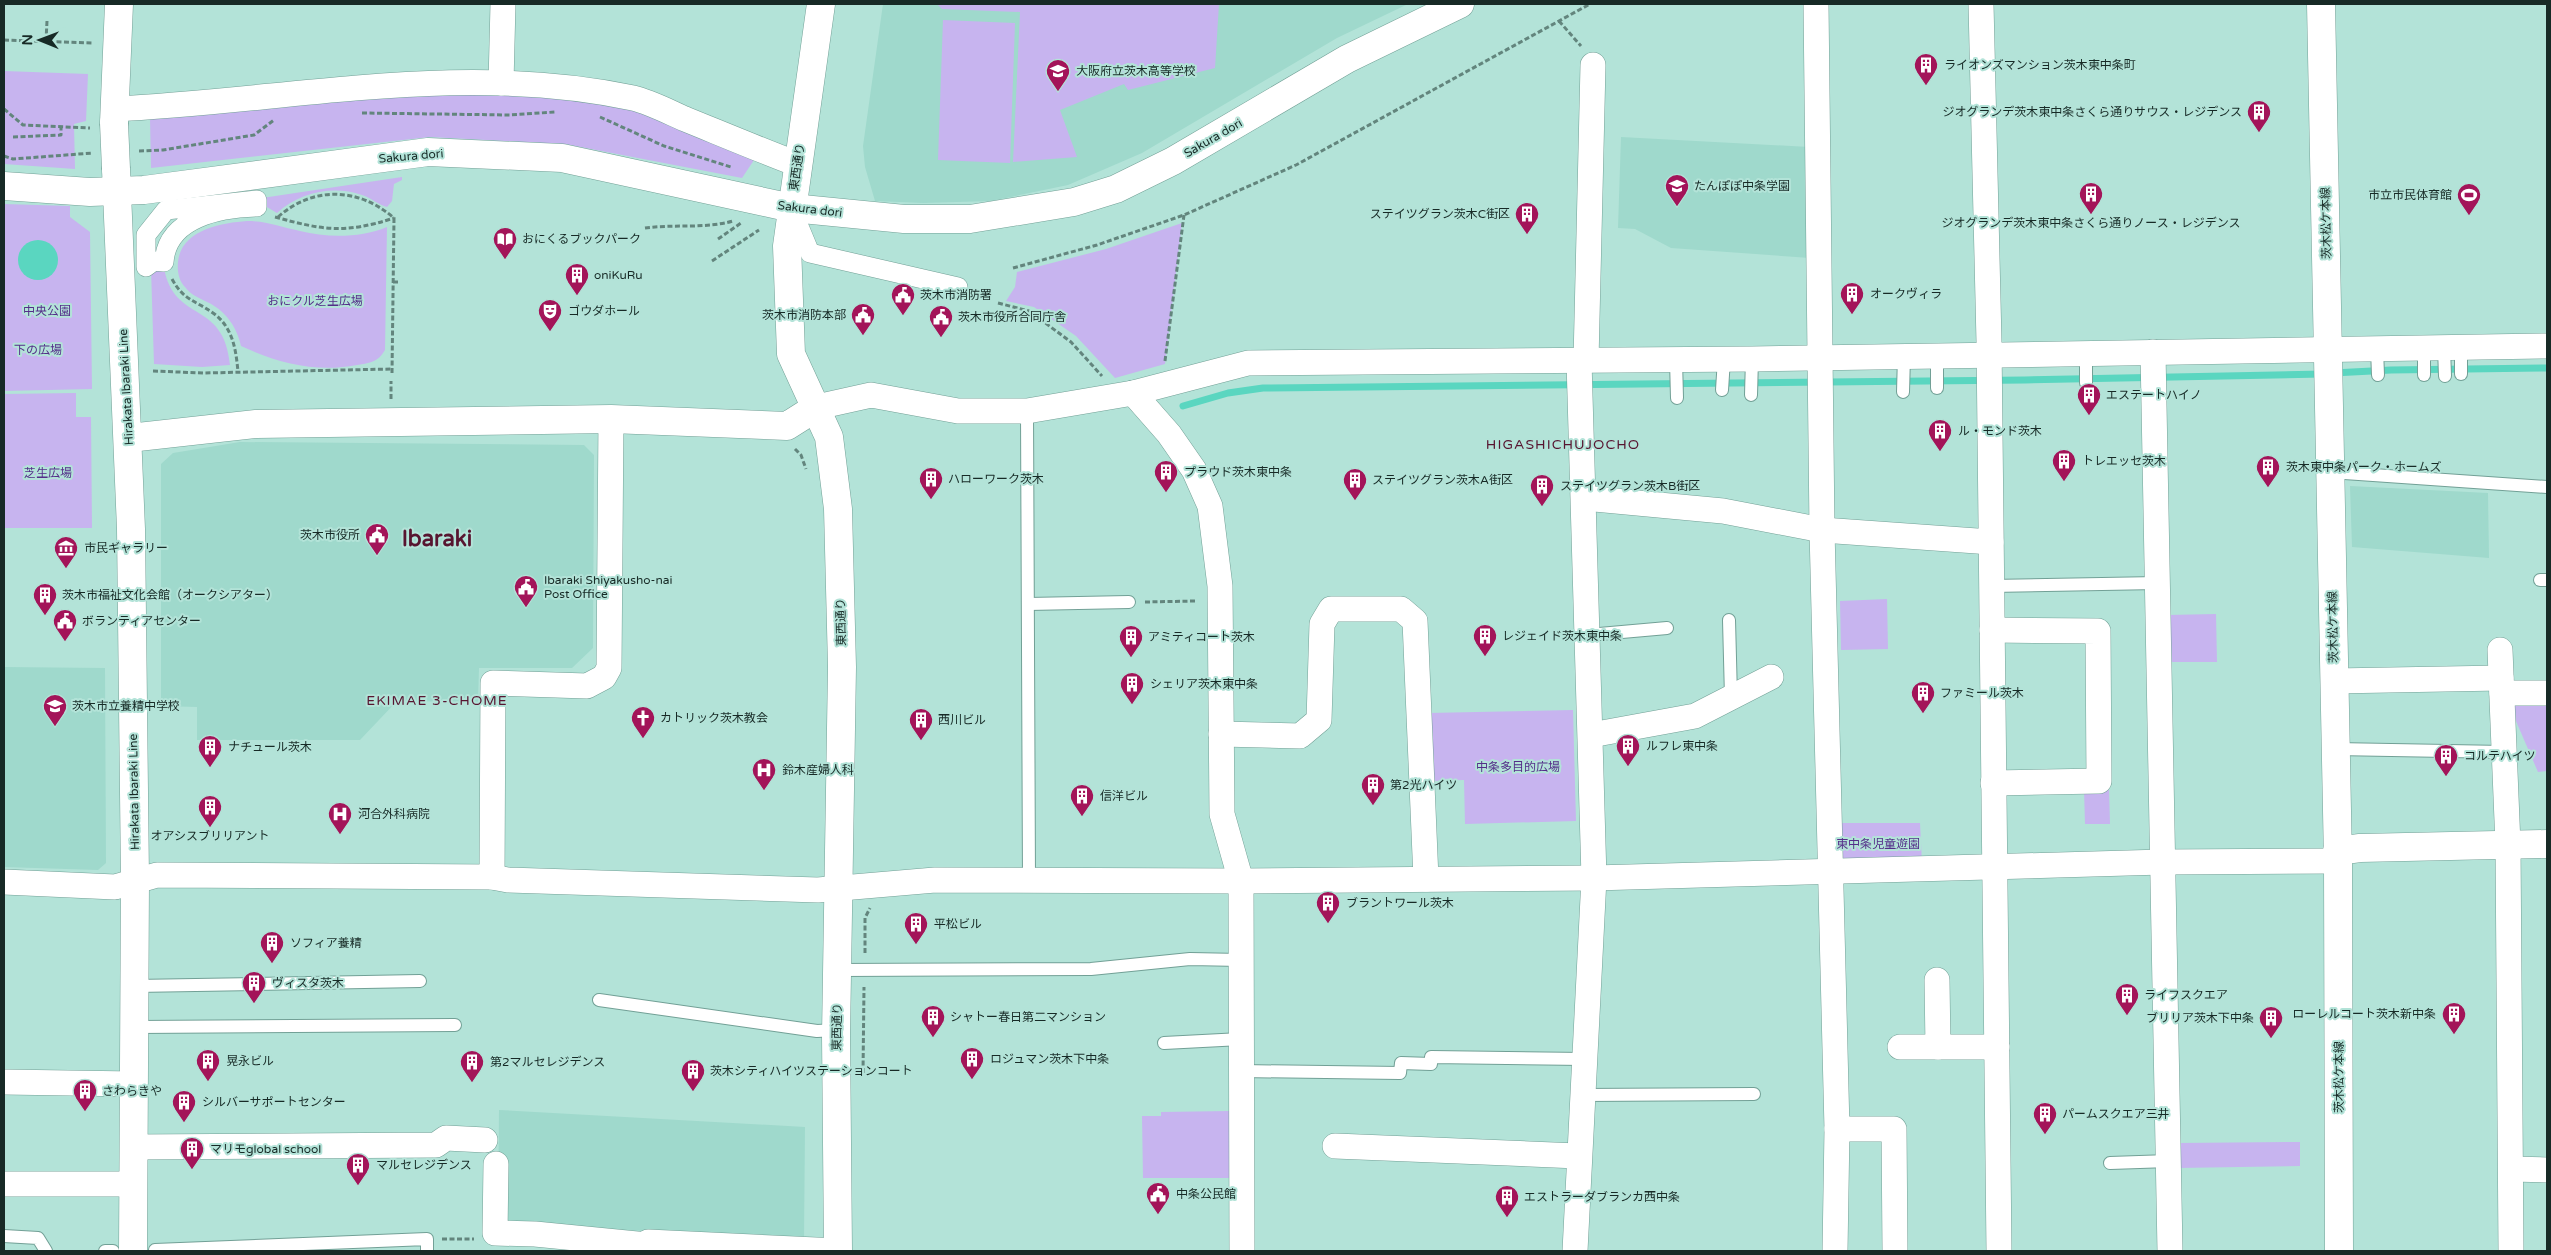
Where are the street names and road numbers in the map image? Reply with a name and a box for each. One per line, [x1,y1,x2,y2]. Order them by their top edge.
street label: Sakura dori [1181,116,1245,160]
street label: 東西通り [787,142,807,192]
street label: Sakura dori [378,146,444,166]
street label: 茨木松ケ本線 [2318,187,2334,259]
street label: Sakura dori [777,198,843,220]
street label: Hirakata Ibaraki Line [116,328,136,445]
street label: 茨木松ケ本線 [2325,591,2341,663]
street label: 東西通り [834,598,848,646]
street label: Hirakata Ibaraki Line [126,734,142,850]
street label: 東西通り [830,1003,844,1051]
street label: 茨木松ケ本線 [2332,1041,2346,1113]

